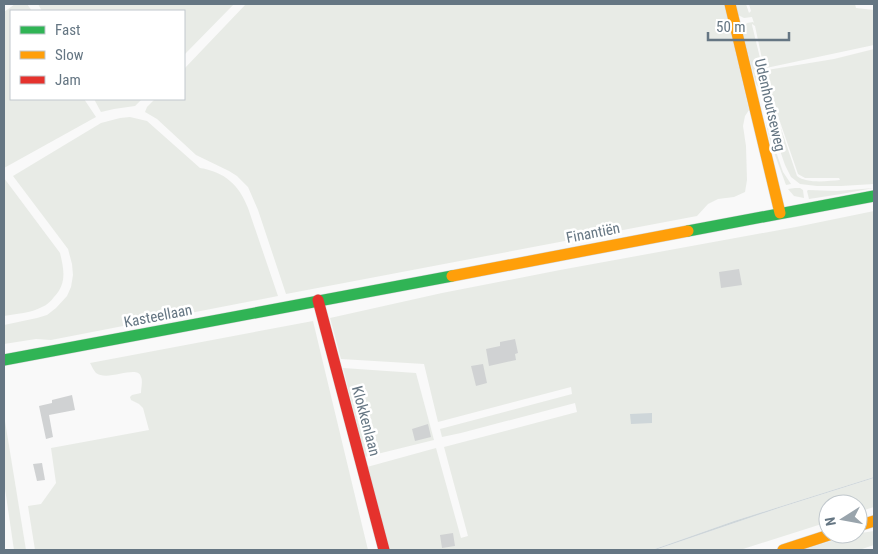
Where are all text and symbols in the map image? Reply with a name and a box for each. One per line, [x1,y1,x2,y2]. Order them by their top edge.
legend [10,10,185,100]
scale bar [708,10,789,42]
text: 50 m [716,18,746,36]
text: Fast [55,21,80,39]
text: Slow [55,46,84,64]
street label: Udenhoutseweg [751,57,789,153]
text: Jam [55,71,81,89]
street label: Finantiën [565,219,621,247]
street label: Kasteellaan [122,301,194,331]
street label: Klokkenlaan [348,384,384,458]
north arrow [818,494,868,544]
text: N [822,516,839,527]

